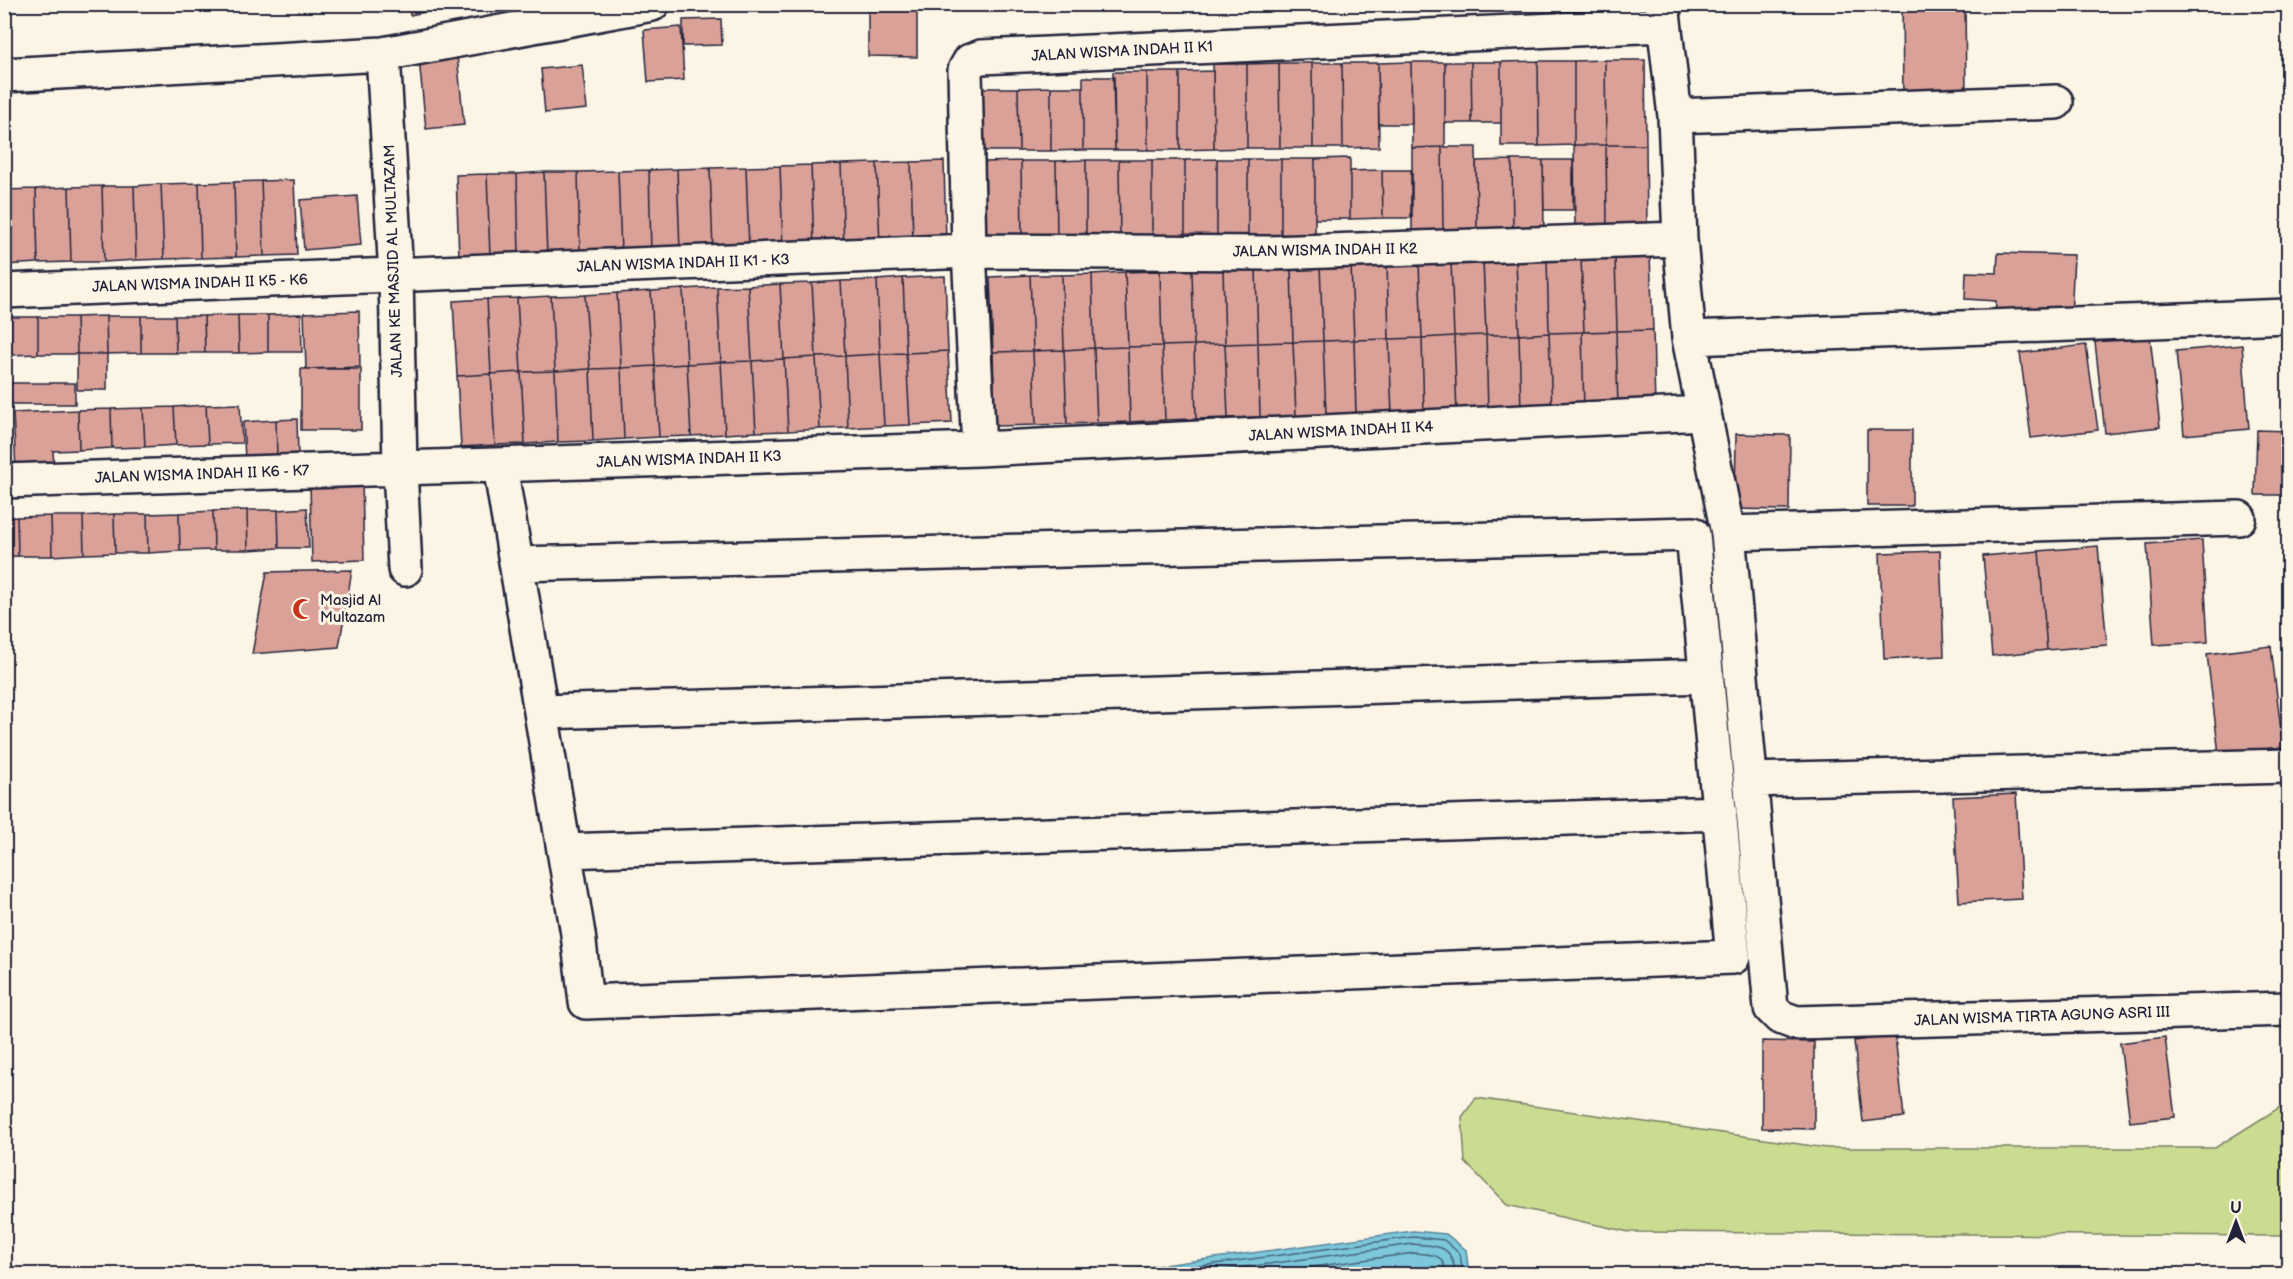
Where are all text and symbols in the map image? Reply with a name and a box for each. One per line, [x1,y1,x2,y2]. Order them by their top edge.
street label: JALAN WISMA INDAH II K1 [1031,37,1213,66]
street label: JALAN KE MASJID AL MULTAZAM [380,144,407,378]
street label: JALAN WISMA INDAH II K2 [1232,239,1418,262]
street label: JALAN WISMA INDAH II K1 - K3 [576,250,790,277]
street label: JALAN WISMA INDAH II K5 - K6 [92,270,308,297]
street label: JALAN WISMA INDAH II K4 [1248,417,1434,446]
street label: JALAN WISMA INDAH II K3 [596,447,782,472]
street label: JALAN WISMA INDAH II K6 - K7 [94,461,310,488]
place label: Masjid Al Multazam [320,591,385,627]
mosque icon: Masjid Al Multazam [291,597,315,621]
street label: JALAN WISMA TIRTA AGUNG ASRI III [1914,1003,2171,1030]
north arrow [2206,1192,2266,1252]
text: U [2230,1199,2242,1218]

